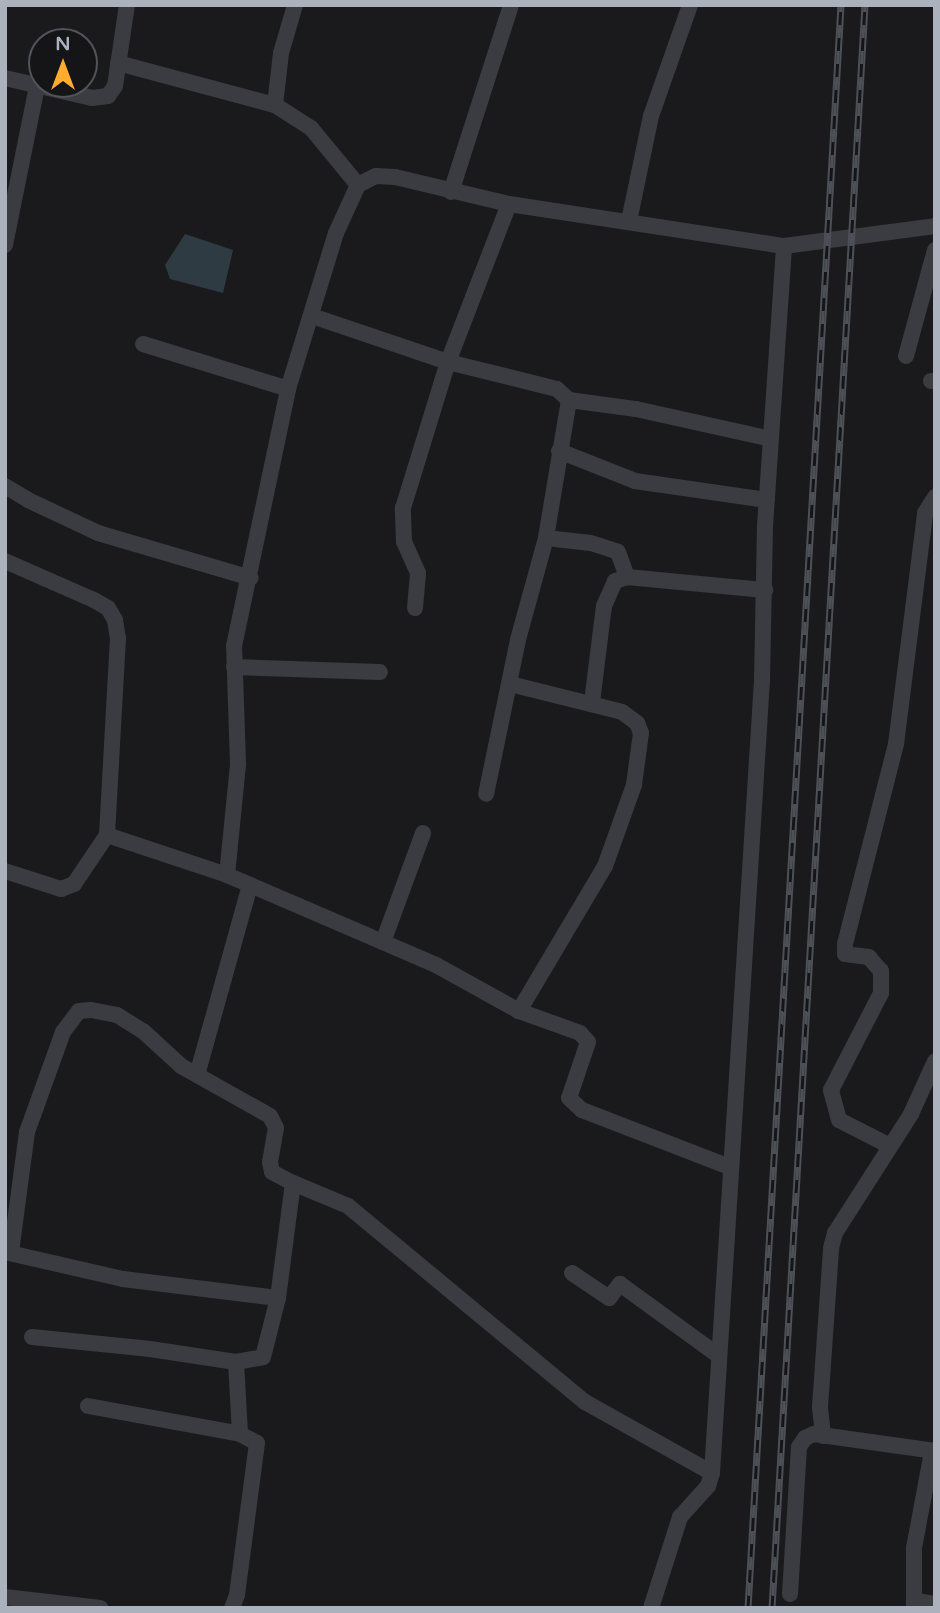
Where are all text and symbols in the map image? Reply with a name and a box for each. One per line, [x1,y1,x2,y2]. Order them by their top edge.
north arrow [28,28,98,98]
text: N [55,33,71,55]

